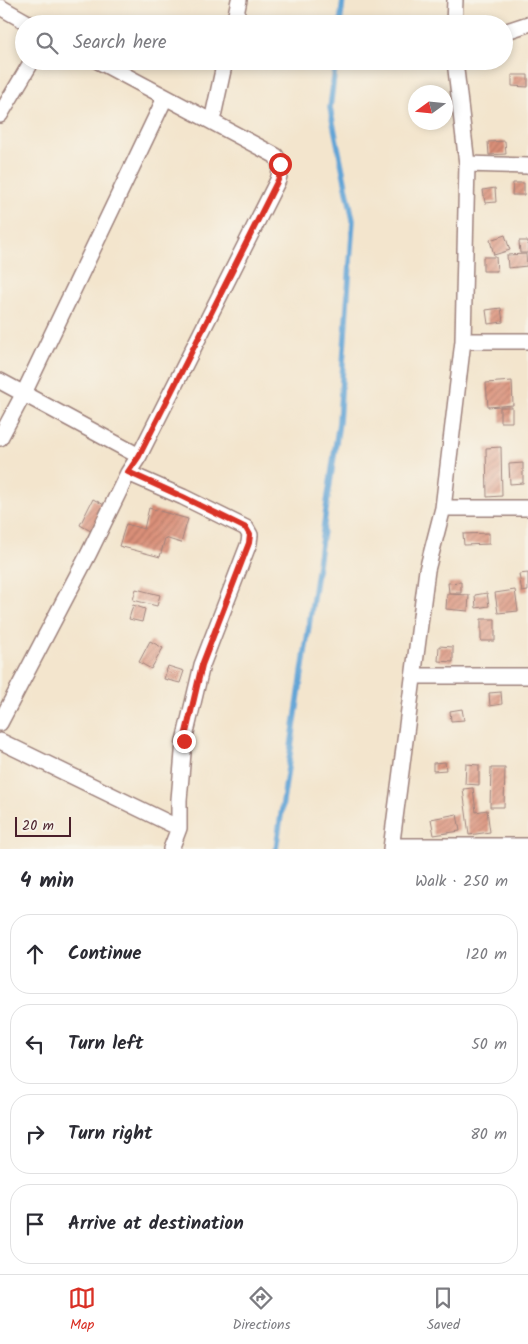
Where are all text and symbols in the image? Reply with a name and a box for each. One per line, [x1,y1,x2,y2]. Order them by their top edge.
search box [15,15,513,70]
text: Search here [73,28,167,58]
icon: search [33,29,61,57]
north arrow [408,85,453,130]
route start [269,153,292,176]
route end [173,730,196,753]
scale bar [15,814,71,837]
text: 20 m [22,815,54,837]
text: 4 min [20,865,74,898]
text: Walk · 250 m [415,869,508,894]
text: Continue [68,939,141,969]
icon: ahead [21,940,49,968]
text: 120 m [466,942,507,967]
text: Turn left [68,1029,143,1059]
icon: left [21,1030,49,1058]
text: 50 m [471,1032,507,1057]
text: Turn right [68,1119,153,1149]
icon: right [21,1120,49,1148]
text: 80 m [470,1122,507,1147]
text: Arrive at destination [68,1209,244,1239]
icon: arrive [21,1210,49,1238]
tab: Map [68,1284,96,1336]
tab: Directions [232,1284,290,1336]
tab: Saved [427,1284,460,1336]

